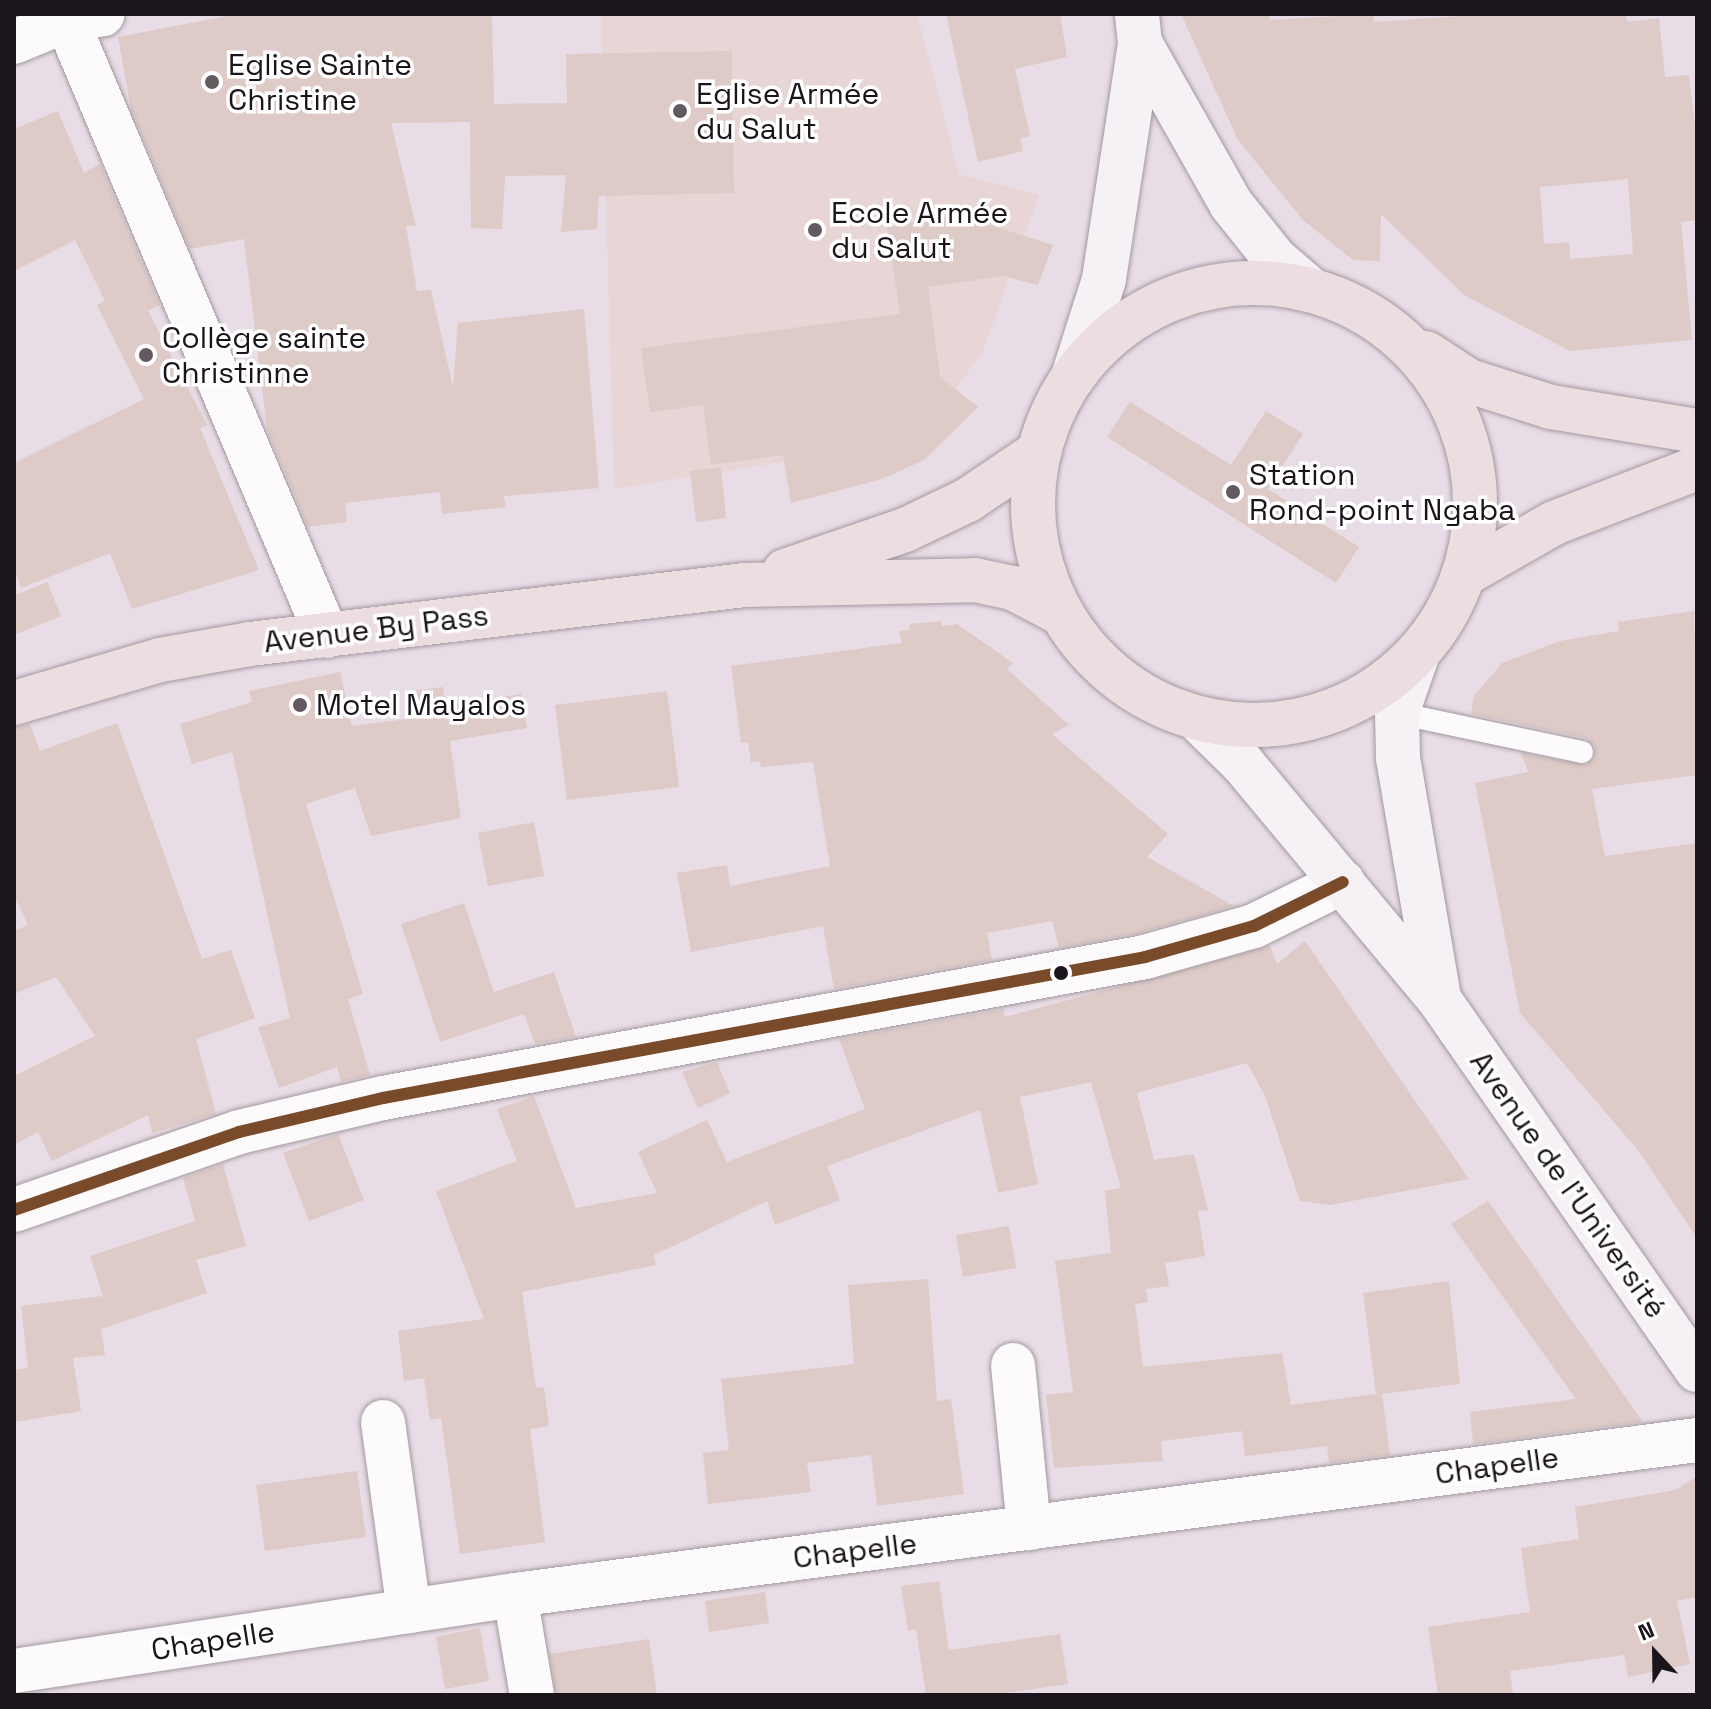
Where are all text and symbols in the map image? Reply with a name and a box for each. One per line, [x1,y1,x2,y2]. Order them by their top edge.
place label: Eglise Sainte Christine [228,47,412,118]
marker: Eglise Sainte Christine [203,73,221,91]
place label: Eglise Armée du Salut [696,76,880,146]
marker: Eglise Armée du Salut [671,102,689,120]
place label: Ecole Armée du Salut [831,195,1009,266]
marker: Ecole Armée du Salut [806,221,824,239]
place label: Collège sainte Christinne [162,320,366,390]
marker: Collège sainte Christinne [137,346,155,364]
place label: Station Rond-point Ngaba [1249,457,1516,528]
marker: Station Rond-point Ngaba [1224,483,1242,501]
street label: Avenue By Pass [262,597,490,661]
place label: Motel Mayalos [316,687,526,723]
marker: Motel Mayalos [291,696,309,714]
unlabelled marker [1053,965,1069,981]
street label: Avenue de l'Université [1462,1045,1674,1325]
street label: Chapelle [1433,1440,1561,1492]
street label: Chapelle [791,1526,919,1576]
street label: Chapelle [149,1613,277,1669]
north arrow [1615,1613,1695,1693]
text: N [1634,1615,1658,1646]

